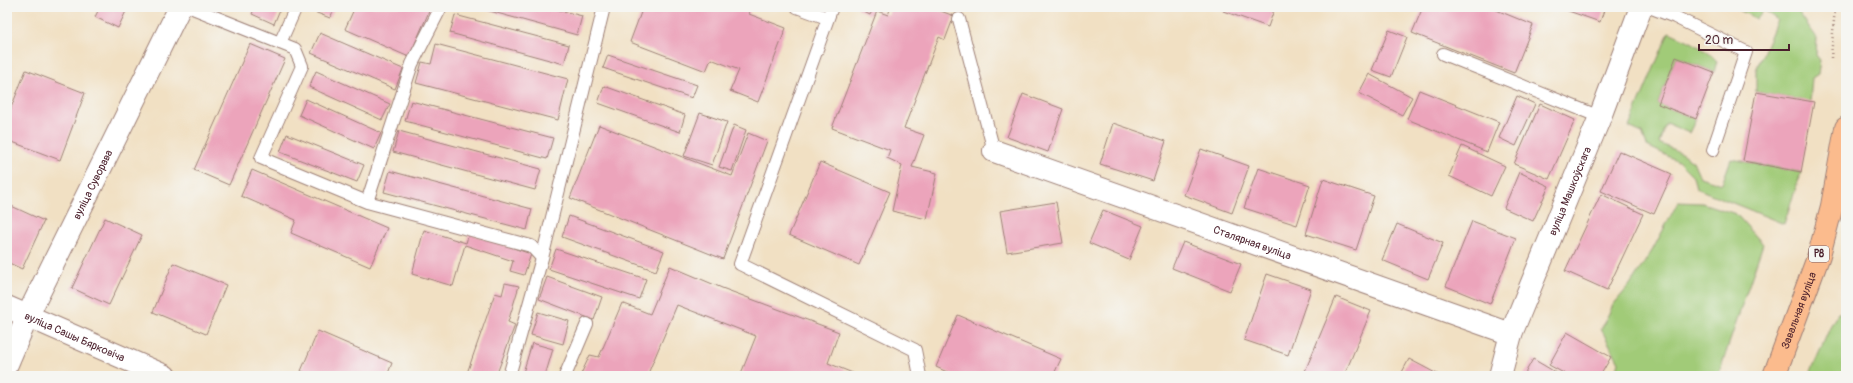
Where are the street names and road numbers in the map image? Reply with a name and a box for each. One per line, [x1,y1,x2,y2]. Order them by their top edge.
street label: вуліца Машкоўскага [1546,145,1594,237]
street label: вуліца Суворава [70,147,115,221]
street label: Сталярная вуліца [1212,223,1293,262]
road number: Р8 [1809,246,1829,262]
street label: Завальная вуліца [1778,270,1819,351]
street label: вуліца Сашы Бярковіча [23,309,127,364]

